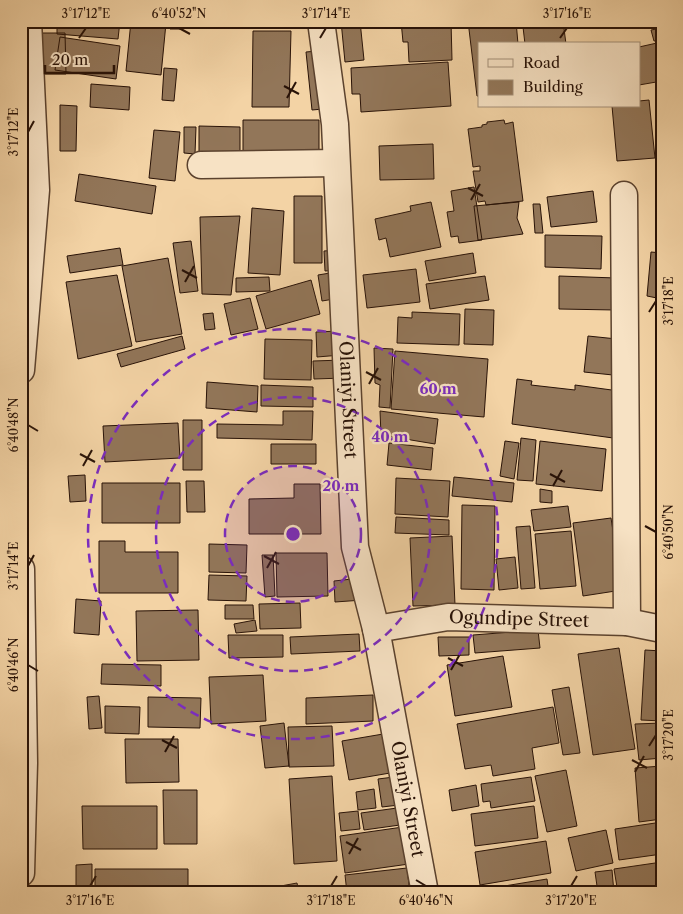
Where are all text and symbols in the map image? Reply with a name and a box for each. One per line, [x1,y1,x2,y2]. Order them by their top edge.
text: 3°17'12"E [62,6,110,21]
text: 6°40'52"N [152,6,207,21]
text: 3°17'14"E [302,6,350,21]
text: 3°17'16"E [543,6,591,21]
scale bar [45,42,114,74]
legend [478,42,640,108]
text: 20 m [52,50,88,69]
text: Road [523,53,560,72]
text: Building [523,77,583,96]
text: 3°17'12"E [6,108,21,156]
text: 3°17'18"E [661,277,676,326]
street label: Olaniyi Street [334,340,362,460]
text: 60 m [419,379,457,398]
text: 6°40'48"N [6,397,21,452]
text: 40 m [371,427,409,446]
text: 20 m [322,476,360,495]
text: 6°40'50"N [661,504,676,560]
centre of rings [284,525,302,543]
text: 3°17'14"E [6,542,21,590]
street label: Ogundipe Street [449,606,590,632]
text: 6°40'46"N [6,638,21,692]
text: 3°17'20"E [661,709,676,761]
street label: Olaniyi Street [386,739,429,860]
text: 3°17'16"E [66,893,114,908]
text: 3°17'18"E [307,893,356,908]
text: 6°40'46"N [399,893,453,908]
text: 3°17'20"E [545,893,597,908]

